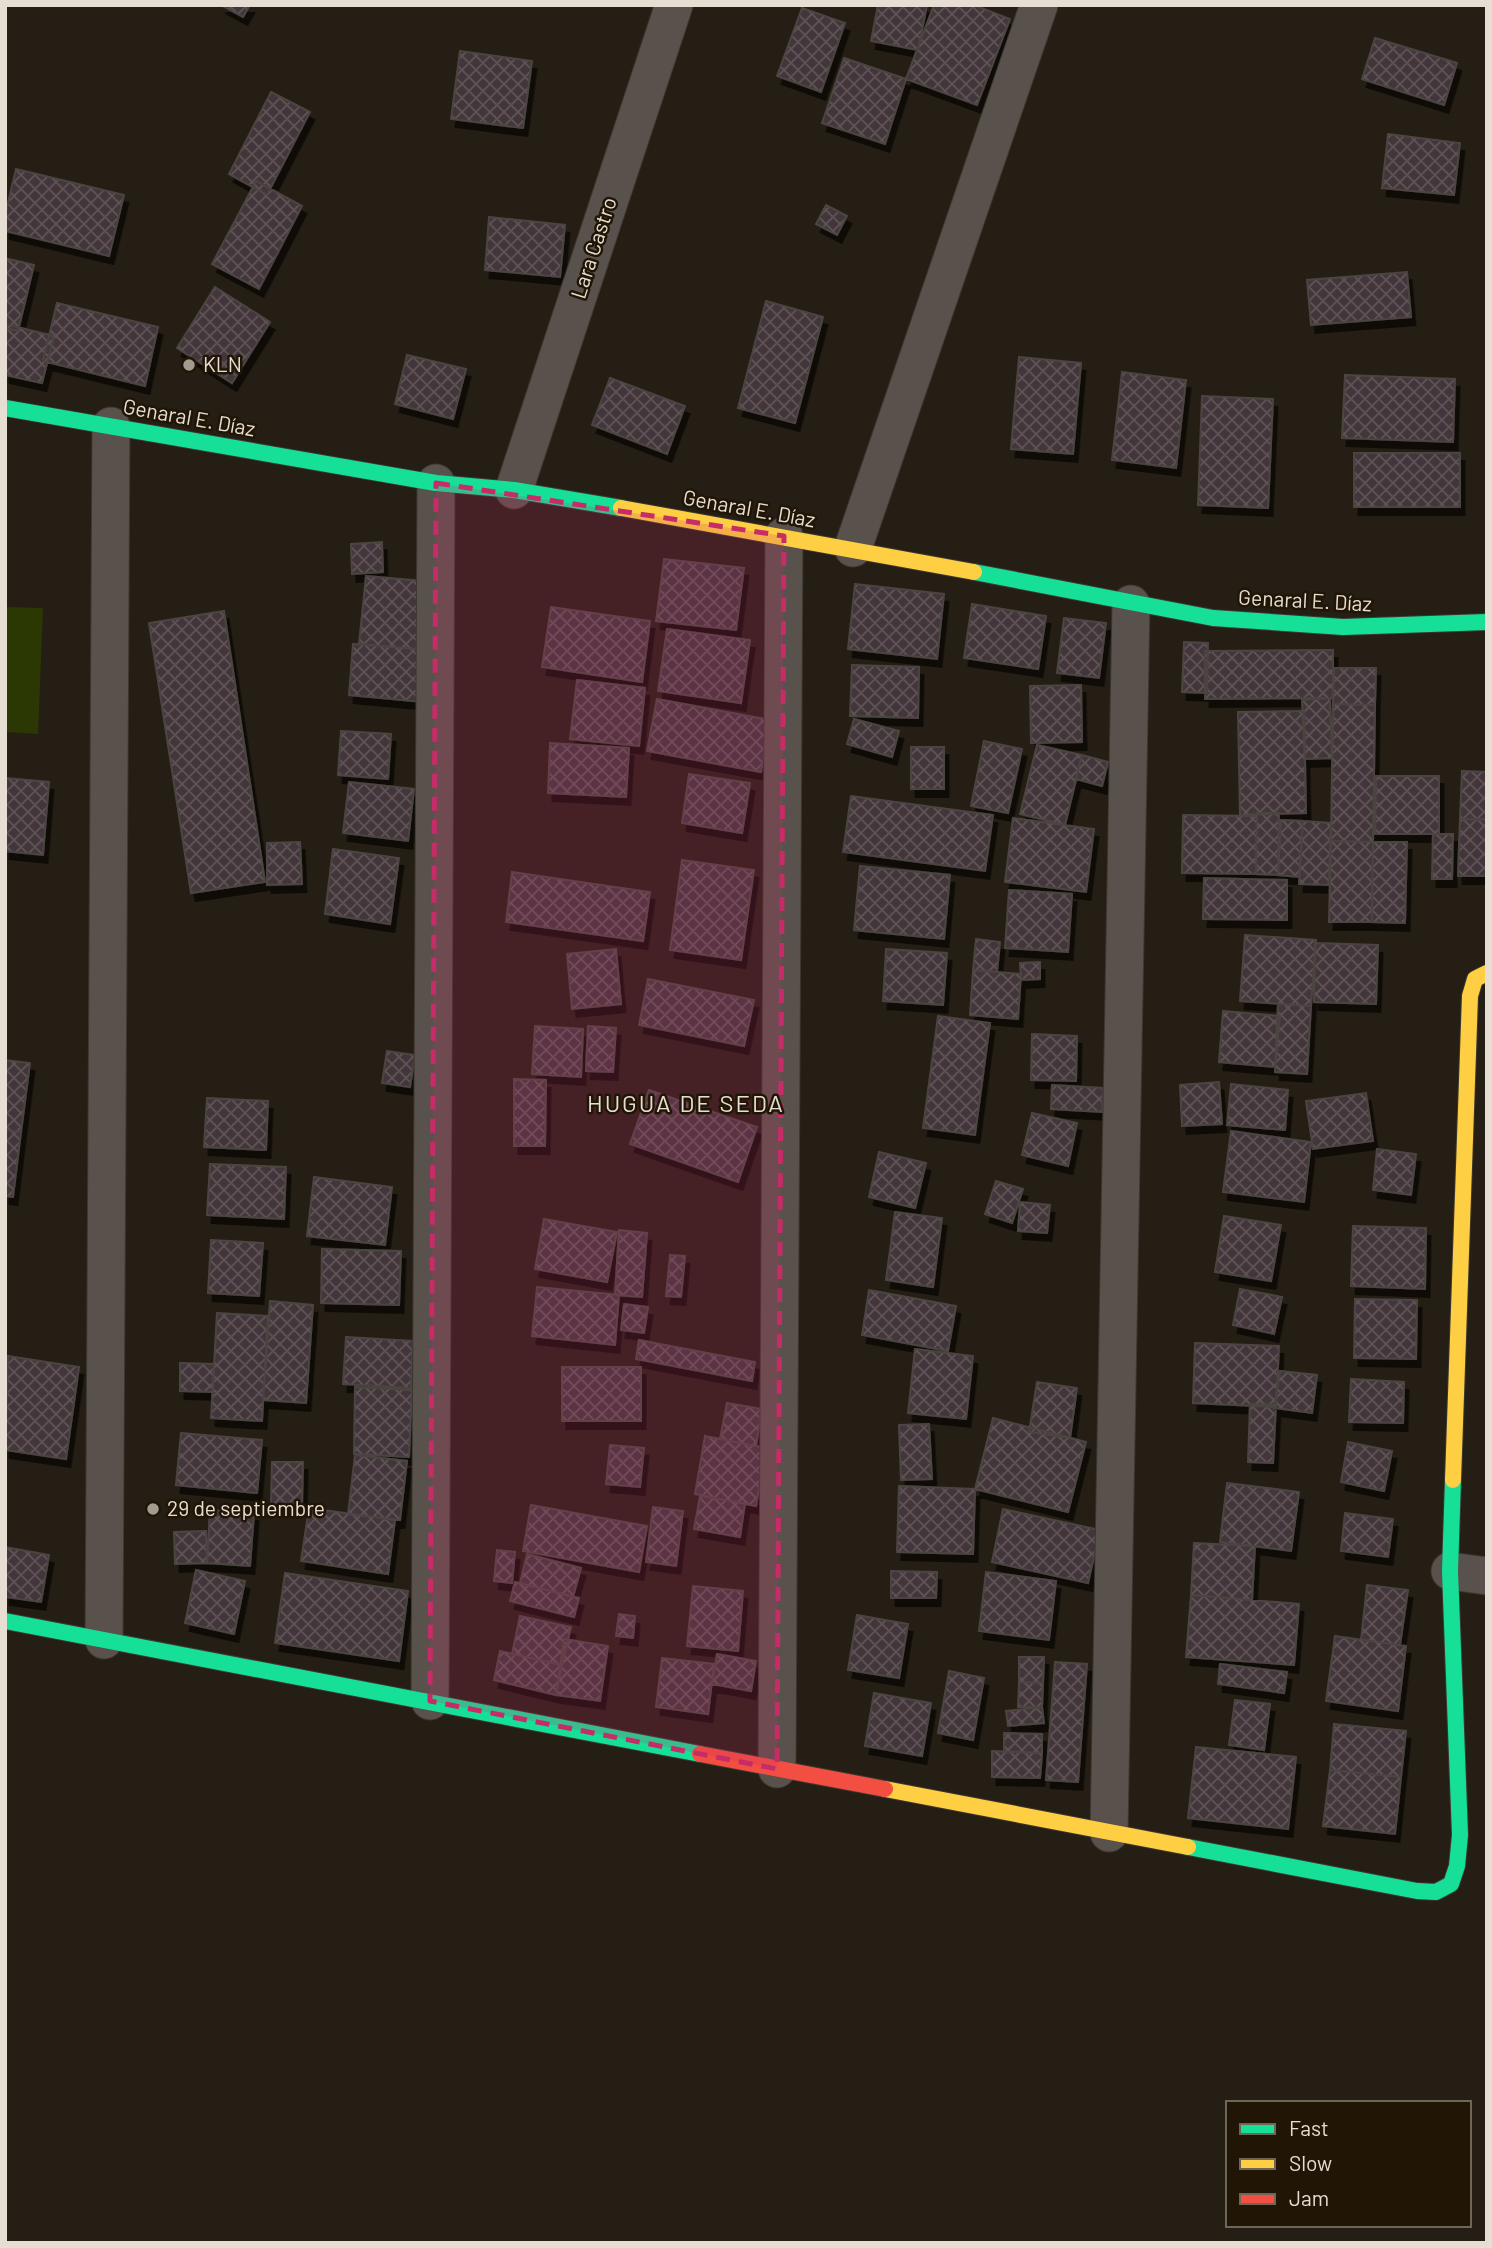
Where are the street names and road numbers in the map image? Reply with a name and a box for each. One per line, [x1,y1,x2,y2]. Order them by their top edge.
street label: Lara Castro [564,194,621,301]
street label: Genaral E. Díaz [121,393,257,440]
street label: Genaral E. Díaz [681,484,817,531]
street label: Genaral E. Díaz [1238,584,1373,615]

